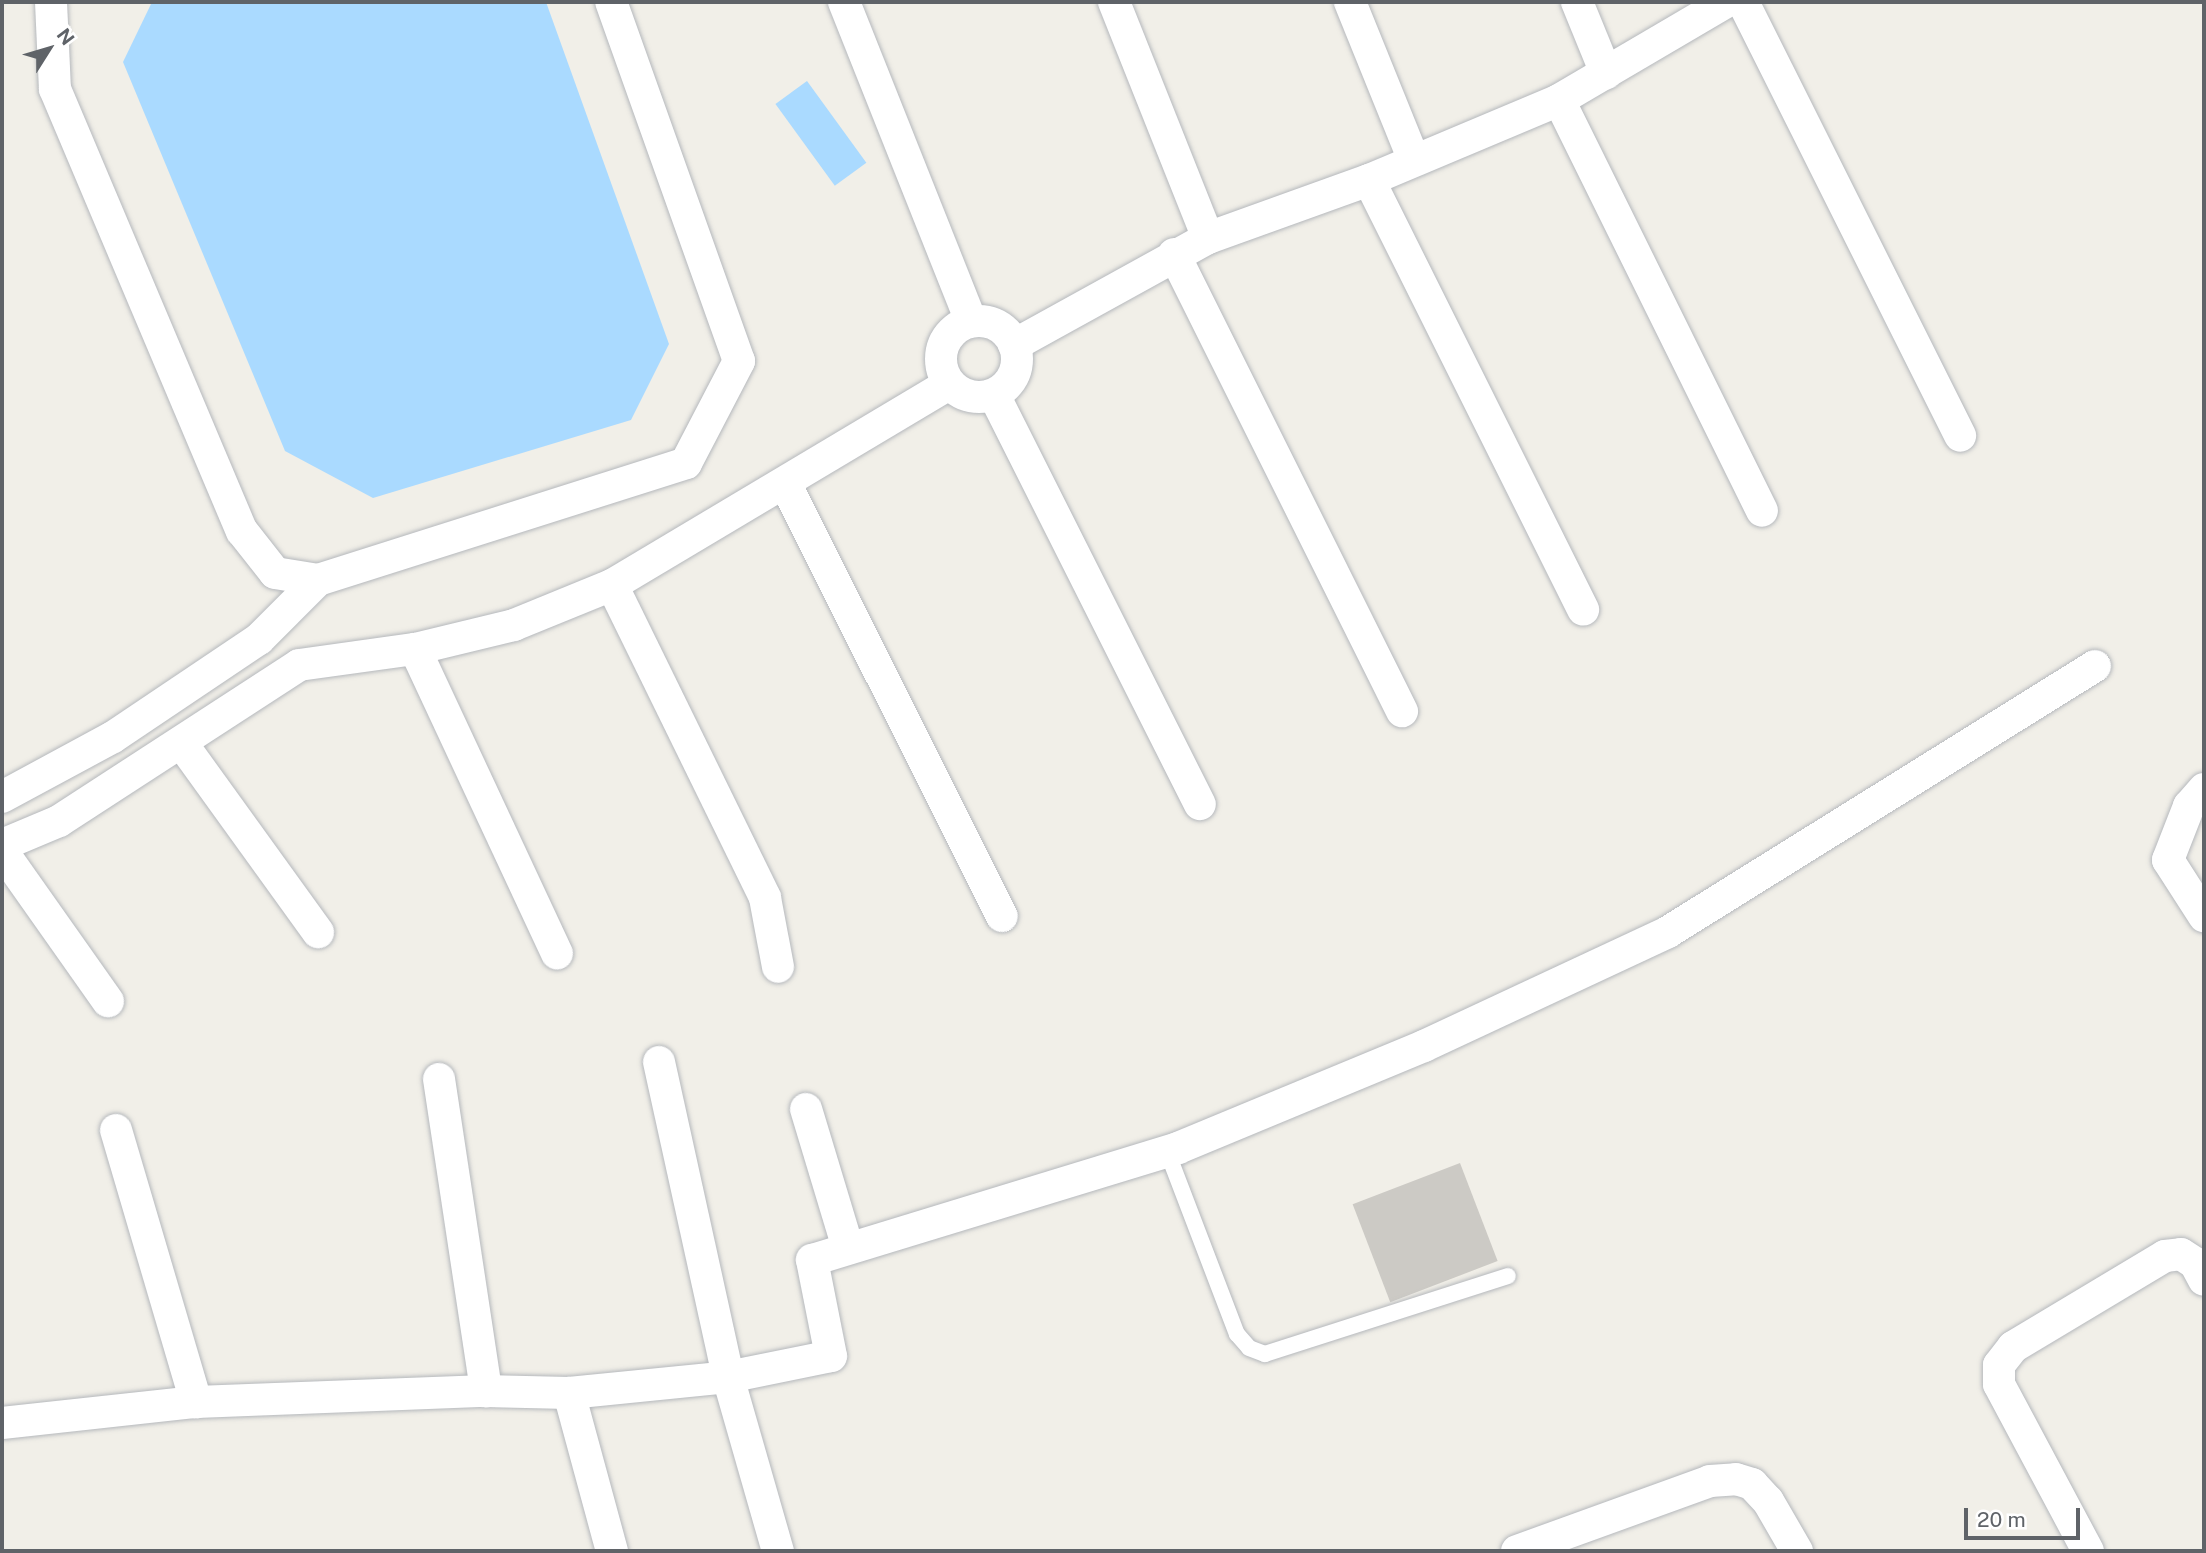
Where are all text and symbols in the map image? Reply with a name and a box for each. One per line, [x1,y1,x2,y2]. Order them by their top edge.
north arrow [14,14,84,84]
text: N [53,24,79,49]
scale bar [1968,1494,2084,1538]
text: 20 m [1977,1507,2026,1532]

